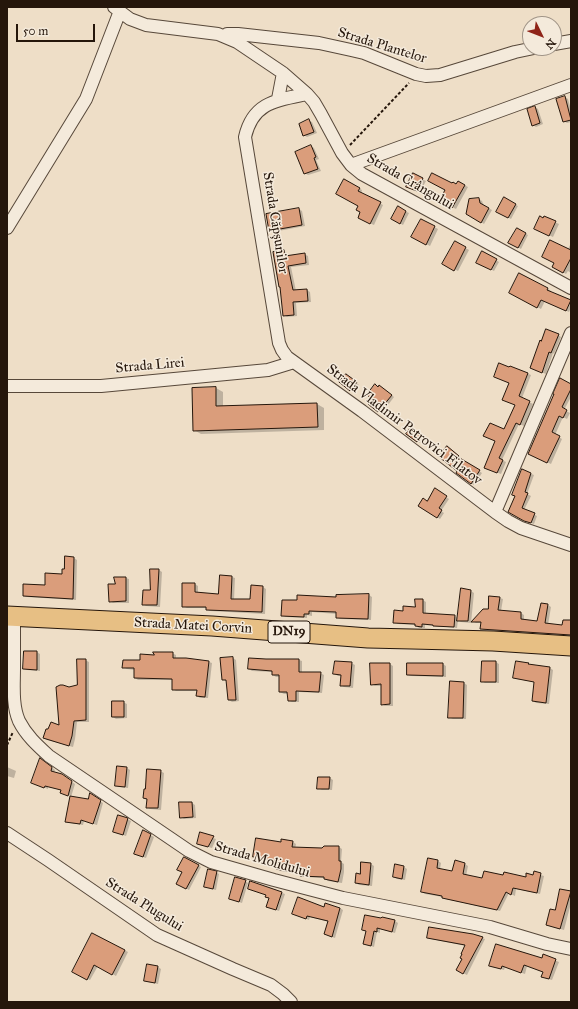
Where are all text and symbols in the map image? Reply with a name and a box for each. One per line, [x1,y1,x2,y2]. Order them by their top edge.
scale bar [18,16,97,42]
north arrow [522,16,562,56]
text: 50 m [23,24,48,38]
street label: Strada Plantelor [335,24,429,68]
text: N [542,36,558,52]
street label: Strada Crângului [364,150,456,214]
street label: Strada Căpșunilor [259,171,291,275]
street label: Strada Lirei [115,355,185,377]
street label: Strada Vladimir Petrovici Filatov [323,361,485,489]
street label: Strada Matei Corvin [133,615,253,637]
road number: DN19 [268,621,310,643]
street label: Strada Molidului [212,838,312,882]
street label: Strada Plugului [102,874,186,936]

